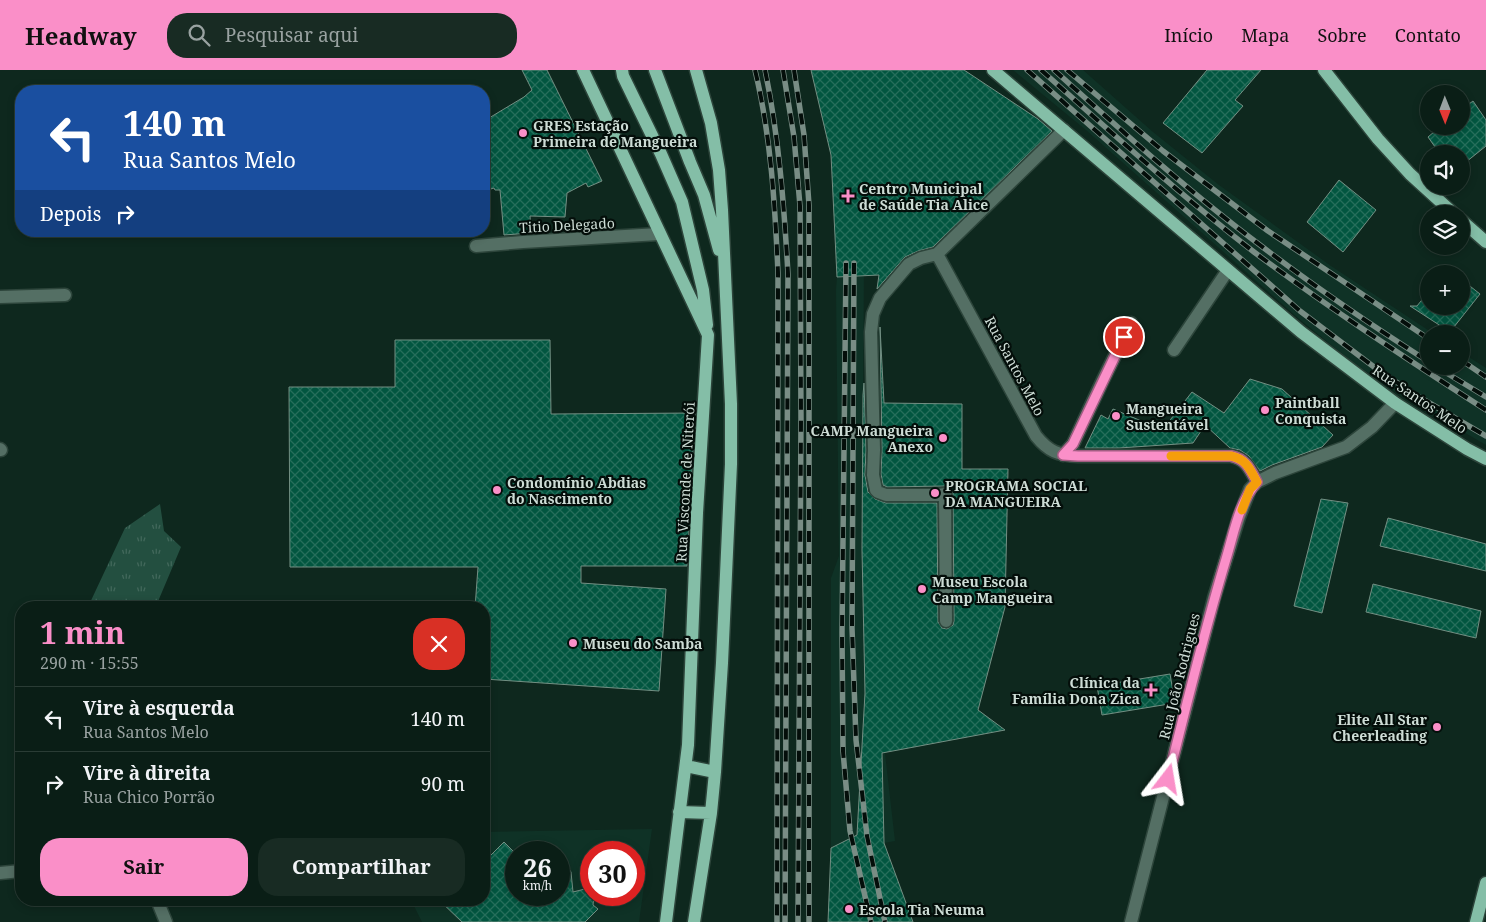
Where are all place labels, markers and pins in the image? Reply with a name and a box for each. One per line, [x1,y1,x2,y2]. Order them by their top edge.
place label: GRES Estação Primeira de Mangueira [533,116,697,151]
marker: GRES Estação Primeira de Mangueira [517,127,529,139]
place label: Centro Municipal de Saúde Tia Alice [859,179,988,214]
marker: Centro Municipal de Saúde Tia Alice [841,189,855,203]
pin [1103,316,1145,358]
place label: Paintball Conquista [1275,393,1346,428]
place label: Mangueira Sustentável [1126,399,1209,434]
marker: Paintball Conquista [1259,404,1271,416]
marker: Mangueira Sustentável [1110,410,1122,422]
place label: CAMP Mangueira Anexo [811,421,933,456]
marker: CAMP Mangueira Anexo [937,432,949,444]
place label: Condomínio Abdias do Nascimento [507,473,646,508]
place label: PROGRAMA SOCIAL DA MANGUEIRA [945,476,1087,511]
marker: Condomínio Abdias do Nascimento [491,484,503,496]
marker: PROGRAMA SOCIAL DA MANGUEIRA [929,487,941,499]
place label: Museu Escola Camp Mangueira [932,572,1053,607]
marker: Museu Escola Camp Mangueira [916,583,928,595]
place label: Museu do Samba [583,634,703,653]
marker: Museu do Samba [567,637,579,649]
place label: Clínica da Família Dona Zica [1012,673,1140,708]
marker: Clínica da Família Dona Zica [1144,683,1158,697]
place label: Elite All Star Cheerleading [1332,710,1428,745]
marker: Elite All Star Cheerleading [1431,721,1443,733]
place label: Escola Tia Neuma [859,900,985,919]
marker: Escola Tia Neuma [843,903,855,915]

